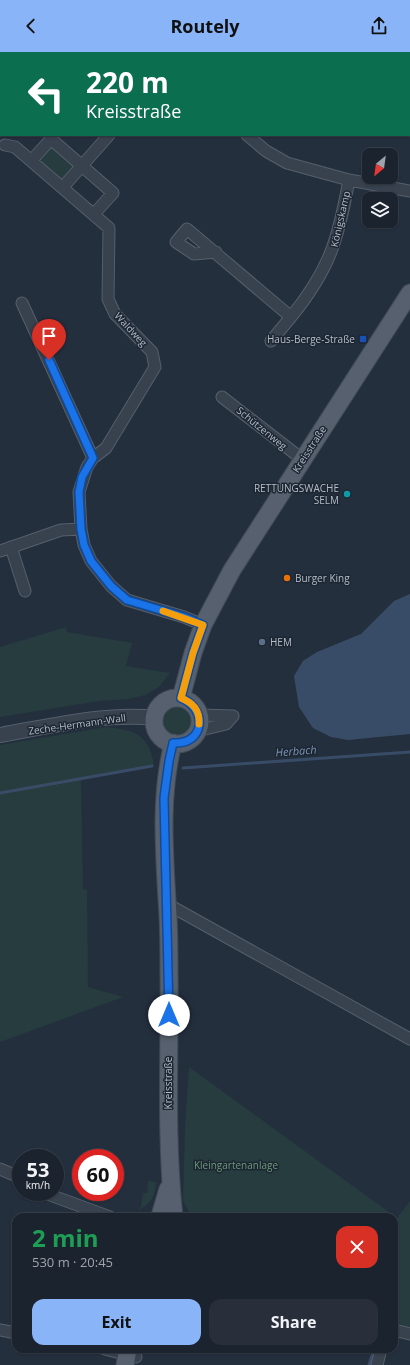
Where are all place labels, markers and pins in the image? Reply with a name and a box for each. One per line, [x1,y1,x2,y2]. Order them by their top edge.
pin [32,319,66,360]
place label: Haus-Berge-Straße [267,332,355,346]
marker: Haus-Berge-Straße [358,334,368,344]
place label: RETTUNGSWACHE SELM [254,481,339,507]
marker: RETTUNGSWACHE SELM [342,489,352,499]
place label: Burger King [295,571,350,585]
marker: Burger King [282,573,292,583]
place label: HEM [270,635,292,649]
marker: HEM [257,637,267,647]

